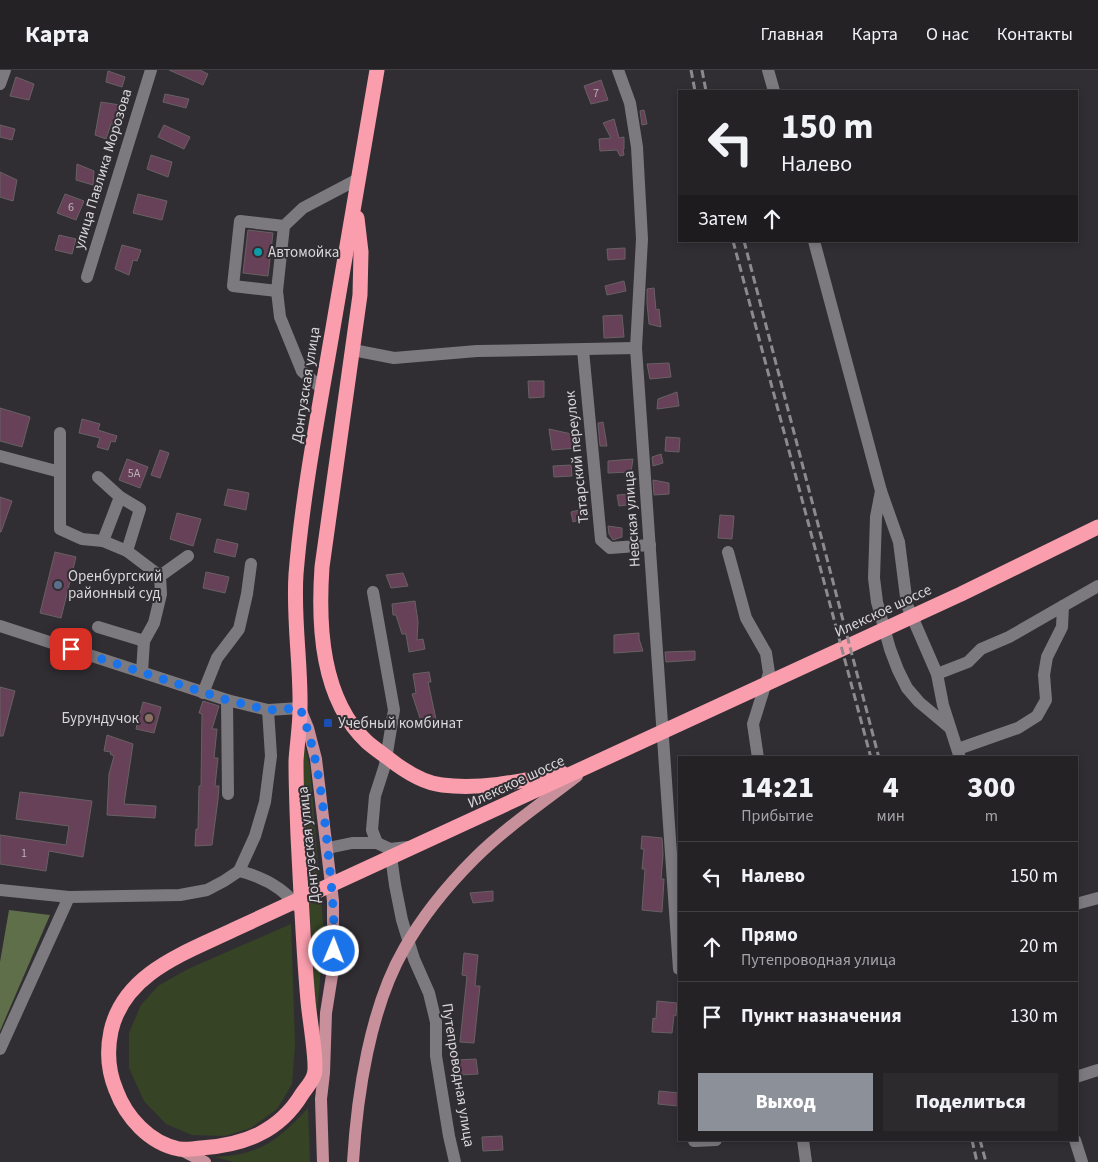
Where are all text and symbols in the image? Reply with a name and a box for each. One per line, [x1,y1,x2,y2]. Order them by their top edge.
text: Карта [25,17,89,52]
text: Главная [761,22,824,47]
text: Карта [852,22,898,47]
text: О нас [926,22,969,47]
text: Контакты [997,22,1073,47]
house number: 7 [593,85,599,102]
street label: улица Павлика Морозова [69,86,137,252]
text: 150 m [781,102,873,152]
icon: left [698,110,763,175]
text: Налево [781,148,852,180]
house number: 6 [68,199,74,216]
icon: ahead [758,205,786,233]
text: Затем [698,206,748,233]
place label: Автомойка [268,242,339,263]
marker: Автомойка [252,246,264,258]
street label: Донгузская улица [286,325,326,445]
street label: Татарский переулок [560,389,594,524]
house number: 5А [128,465,141,482]
street label: Невская улица [618,470,646,568]
place label: Оренбургский районный суд [68,566,162,604]
marker: Оренбургский районный суд [52,579,64,591]
street label: Илекское шоссе [831,579,935,643]
pin [50,628,92,670]
icon: arrive [57,635,85,663]
place label: Бурундучок [62,708,140,729]
marker: Бурундучок [143,712,155,724]
place label: Учебный комбинат [338,713,463,734]
marker: Учебный комбинат [322,717,334,729]
street label: Илекское шоссе [464,750,568,814]
text: 14:21 [741,766,814,809]
text: 4 [883,766,899,809]
text: 300 [967,766,1015,809]
street label: Донгузская улица [292,785,326,905]
text: Прибытие [741,805,813,827]
text: мин [877,805,905,827]
text: m [985,805,998,827]
house number: 1 [21,845,27,862]
icon: left [698,863,726,891]
text: Налево [741,863,805,890]
text: 150 m [1010,863,1058,890]
text: Прямо [741,922,798,949]
position arrow [307,924,359,976]
icon: ahead [698,933,726,961]
text: 20 m [1020,933,1058,960]
text: Путепроводная улица [741,949,896,971]
street label: Путепроводная улица [436,1002,480,1148]
icon: arrive [698,1003,726,1031]
text: Пункт назначения [741,1003,902,1030]
text: 130 m [1010,1003,1058,1030]
button: Выход [698,1073,873,1131]
button: Поделиться [883,1073,1058,1131]

